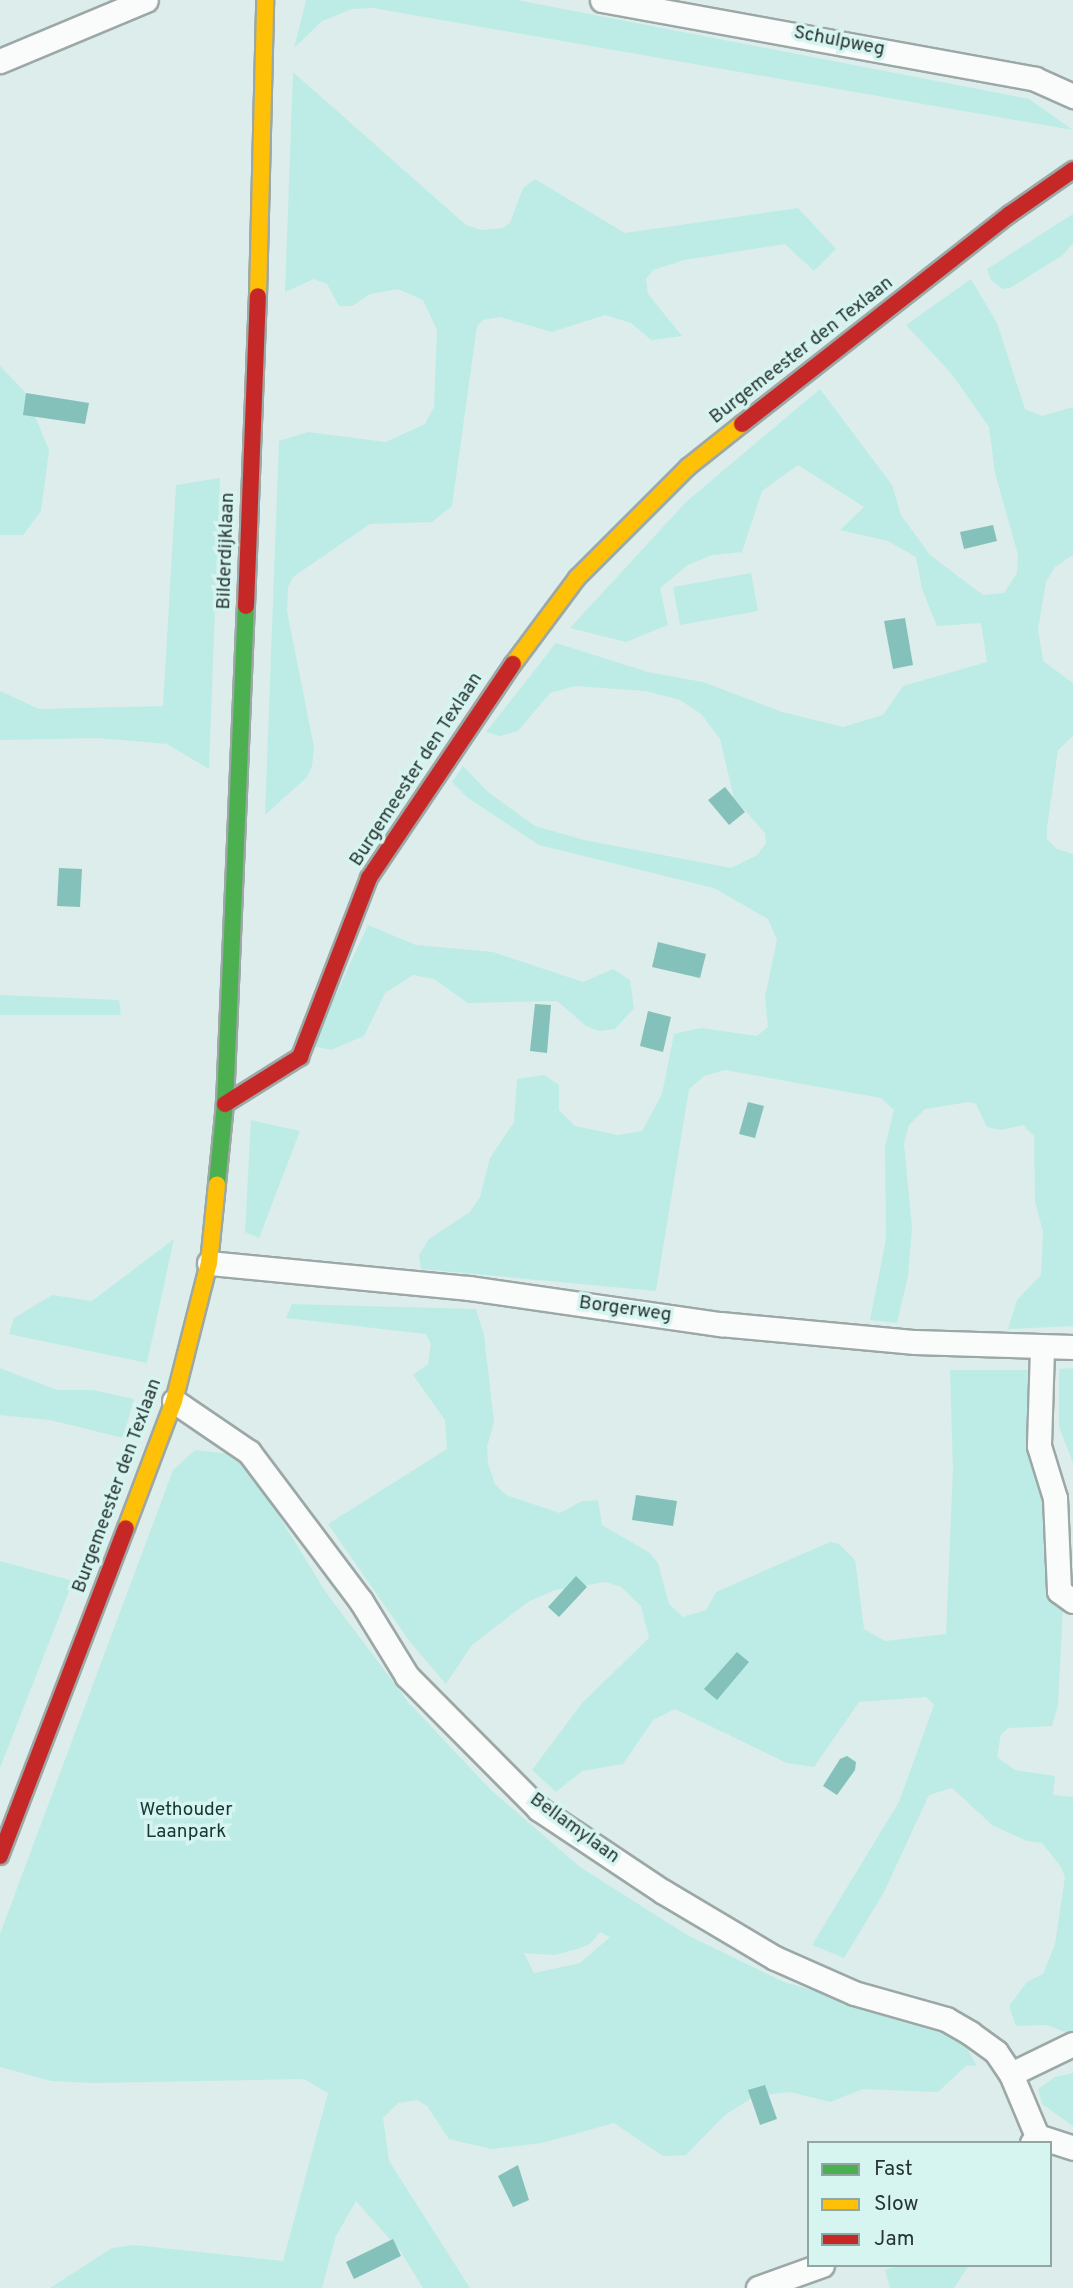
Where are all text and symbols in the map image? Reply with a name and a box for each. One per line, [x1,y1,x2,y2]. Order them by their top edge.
street label: Schulpweg [792,22,886,62]
street label: Burgemeester den Texlaan [705,272,899,430]
street label: Bilderdijklaan [214,492,240,610]
street label: Burgemeester den Texlaan [346,668,488,872]
street label: Borgerweg [577,1292,673,1328]
street label: Burgemeester den Texlaan [68,1375,168,1597]
street label: Bellamylaan [525,1789,623,1869]
park label: Wethouder Laanpark [139,1800,233,1844]
legend [807,2141,1052,2267]
text: Fast [874,2156,913,2183]
text: Slow [874,2191,919,2218]
text: Jam [874,2226,915,2253]

